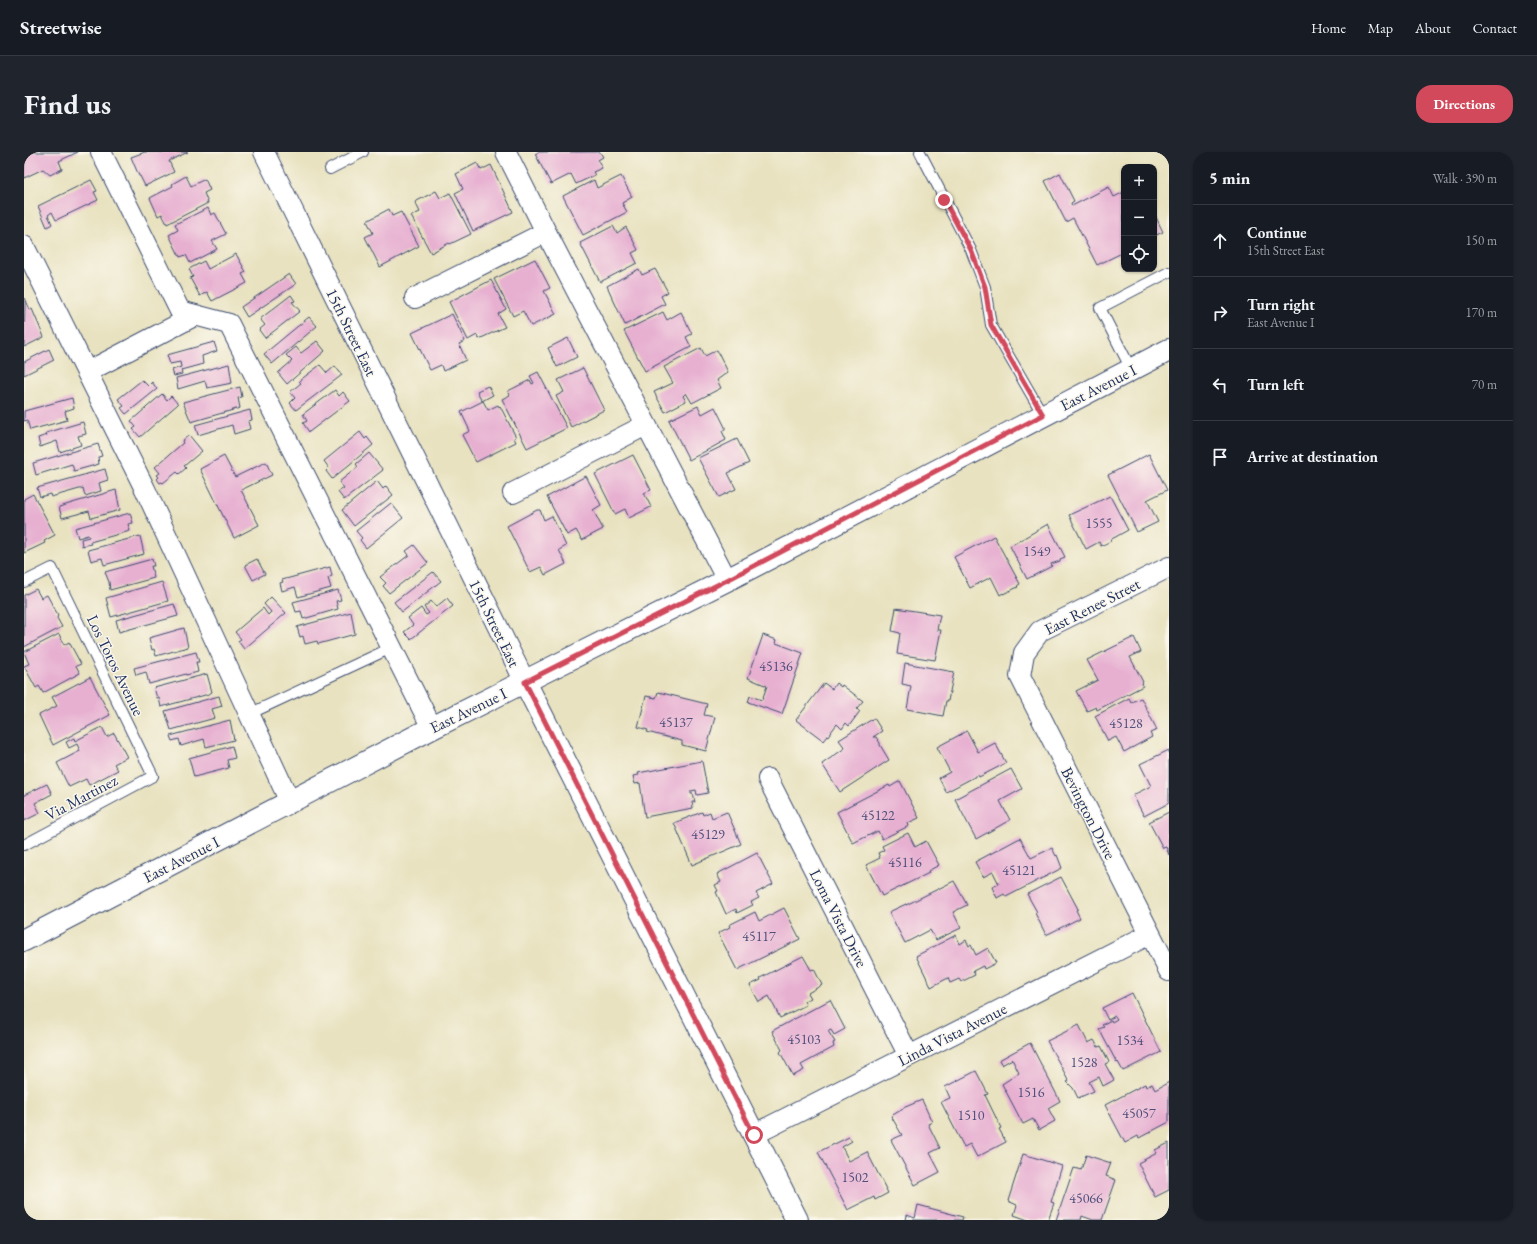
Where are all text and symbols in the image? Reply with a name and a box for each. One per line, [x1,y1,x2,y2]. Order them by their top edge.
text: Streetwise [20,15,102,40]
text: Home [1311,19,1346,37]
text: Map [1368,19,1393,37]
text: About [1415,19,1451,37]
text: Contact [1473,19,1517,37]
button: Directions [1416,85,1513,123]
text: Find us [24,86,111,122]
map controls [1121,164,1157,272]
button: + [1121,164,1157,200]
text: 5 min [1209,167,1250,189]
text: Walk · 390 m [1433,170,1497,187]
route end [935,191,953,209]
button: − [1121,200,1157,236]
text: Continue [1247,223,1307,242]
icon: ahead [1209,230,1231,252]
text: 150 m [1466,232,1497,249]
button: locate [1121,236,1157,272]
text: 15th Street East [1247,242,1325,259]
street label: 15th Street East [321,285,382,380]
text: Turn right [1247,295,1315,314]
icon: right [1209,302,1231,324]
text: 170 m [1466,304,1497,321]
text: East Avenue I [1247,314,1314,331]
street label: East Avenue I [1056,359,1140,416]
icon: left [1209,374,1231,396]
text: Turn left [1247,375,1304,394]
text: 70 m [1472,376,1497,393]
icon: arrive [1209,446,1231,468]
text: Arrive at destination [1247,447,1378,466]
house number: 1555 [1086,514,1112,532]
house number: 1549 [1024,542,1051,560]
street label: East Renee Street [1041,573,1144,640]
street label: 15th Street East [464,576,525,671]
street label: Los Toros Avenue [82,611,149,719]
house number: 45136 [759,657,793,675]
street label: East Avenue I [426,683,511,738]
house number: 45137 [659,713,693,731]
house number: 45128 [1109,714,1143,732]
street label: Bevington Drive [1056,764,1121,863]
street label: Via Martinez [41,770,121,825]
house number: 45122 [861,806,895,824]
house number: 45129 [691,825,725,843]
street label: East Avenue I [139,831,223,888]
house number: 45116 [888,853,922,871]
house number: 45121 [1002,861,1036,879]
street label: Loma Vista Drive [805,866,872,971]
house number: 45117 [742,927,776,945]
street label: Linda Vista Avenue [894,998,1010,1071]
house number: 45103 [787,1030,821,1048]
house number: 1534 [1117,1031,1144,1049]
house number: 1528 [1071,1053,1098,1071]
house number: 1516 [1018,1083,1045,1101]
house number: 45057 [1122,1104,1156,1122]
house number: 1510 [958,1106,985,1124]
route start [745,1126,763,1144]
house number: 1502 [842,1168,869,1186]
house number: 45066 [1069,1189,1103,1207]

